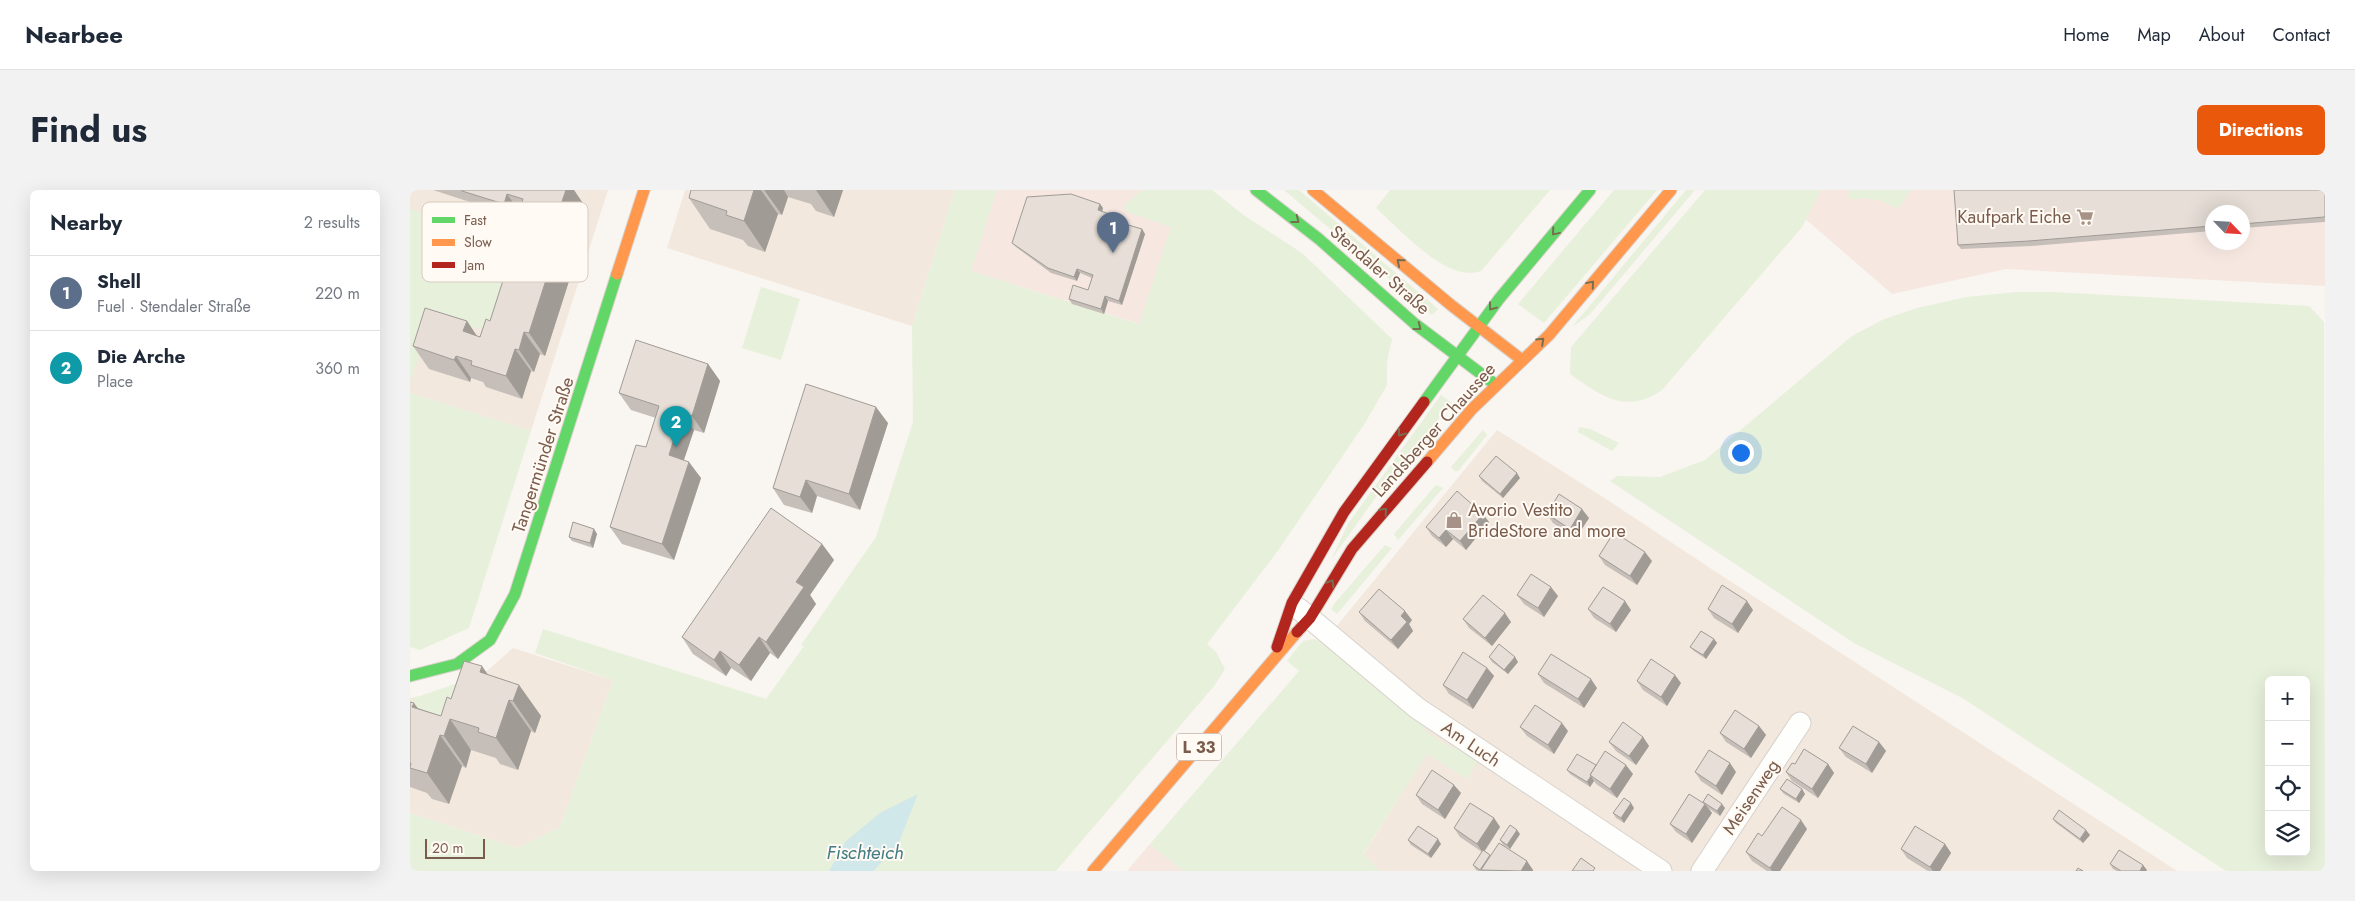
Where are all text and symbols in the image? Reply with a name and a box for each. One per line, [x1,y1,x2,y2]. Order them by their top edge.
text: Nearbee [25,17,123,52]
text: Home [2063,22,2109,48]
text: Map [2137,22,2171,48]
text: About [2199,22,2244,48]
text: Contact [2272,22,2330,48]
text: Find us [30,105,147,155]
button: Directions [2197,105,2325,155]
legend [422,202,588,282]
place label: Kaufpark Eiche [1957,204,2071,230]
north arrow [2205,205,2250,250]
supermarket icon: Kaufpark Eiche [2075,207,2095,227]
text: Nearby [50,208,122,238]
text: Fast [464,210,487,230]
text: 2 results [304,211,360,234]
pin: 1 [1097,212,1129,253]
one-way arrow [1290,215,1299,224]
street label: Stendaler Straße [1324,219,1436,321]
one-way arrow [1552,226,1561,235]
text: Slow [464,232,492,252]
text: Jam [462,255,485,275]
one-way arrow [1397,259,1406,268]
text: Shell [97,268,141,295]
one-way arrow [1586,281,1594,290]
text: 1 [62,282,70,305]
text: 220 m [315,282,360,305]
text: Fuel · Stendaler Straße [97,295,251,318]
one-way arrow [1490,301,1498,310]
one-way arrow [1413,321,1422,330]
one-way arrow [1536,338,1545,347]
text: Die Arche [97,343,185,370]
text: 2 [61,357,71,380]
text: 360 m [315,357,360,380]
street label: Landsberger Chaussee [1366,357,1502,503]
text: Place [97,370,133,393]
street label: Tangermünder Straße [505,374,581,536]
pin: 2 [660,406,692,447]
one-way arrow [1398,427,1406,436]
your location [1728,440,1754,466]
place label: Avorio Vestito BrideStore and more [1468,497,1626,544]
one-way arrow [1378,508,1387,517]
shop icon: Avorio Vestito BrideStore and more [1444,510,1464,530]
one-way arrow [1325,580,1334,589]
map controls [2265,676,2310,856]
button: + [2265,676,2310,721]
street label: Am Luch [1436,715,1506,773]
button: − [2265,721,2310,766]
road number: L 33 [1176,734,1222,760]
street label: Meisenweg [1716,754,1786,840]
button: locate [2265,766,2310,811]
button: layers [2265,811,2310,856]
scale bar [425,836,485,859]
text: 20 m [432,838,464,858]
water label: Fischteich [826,839,904,866]

